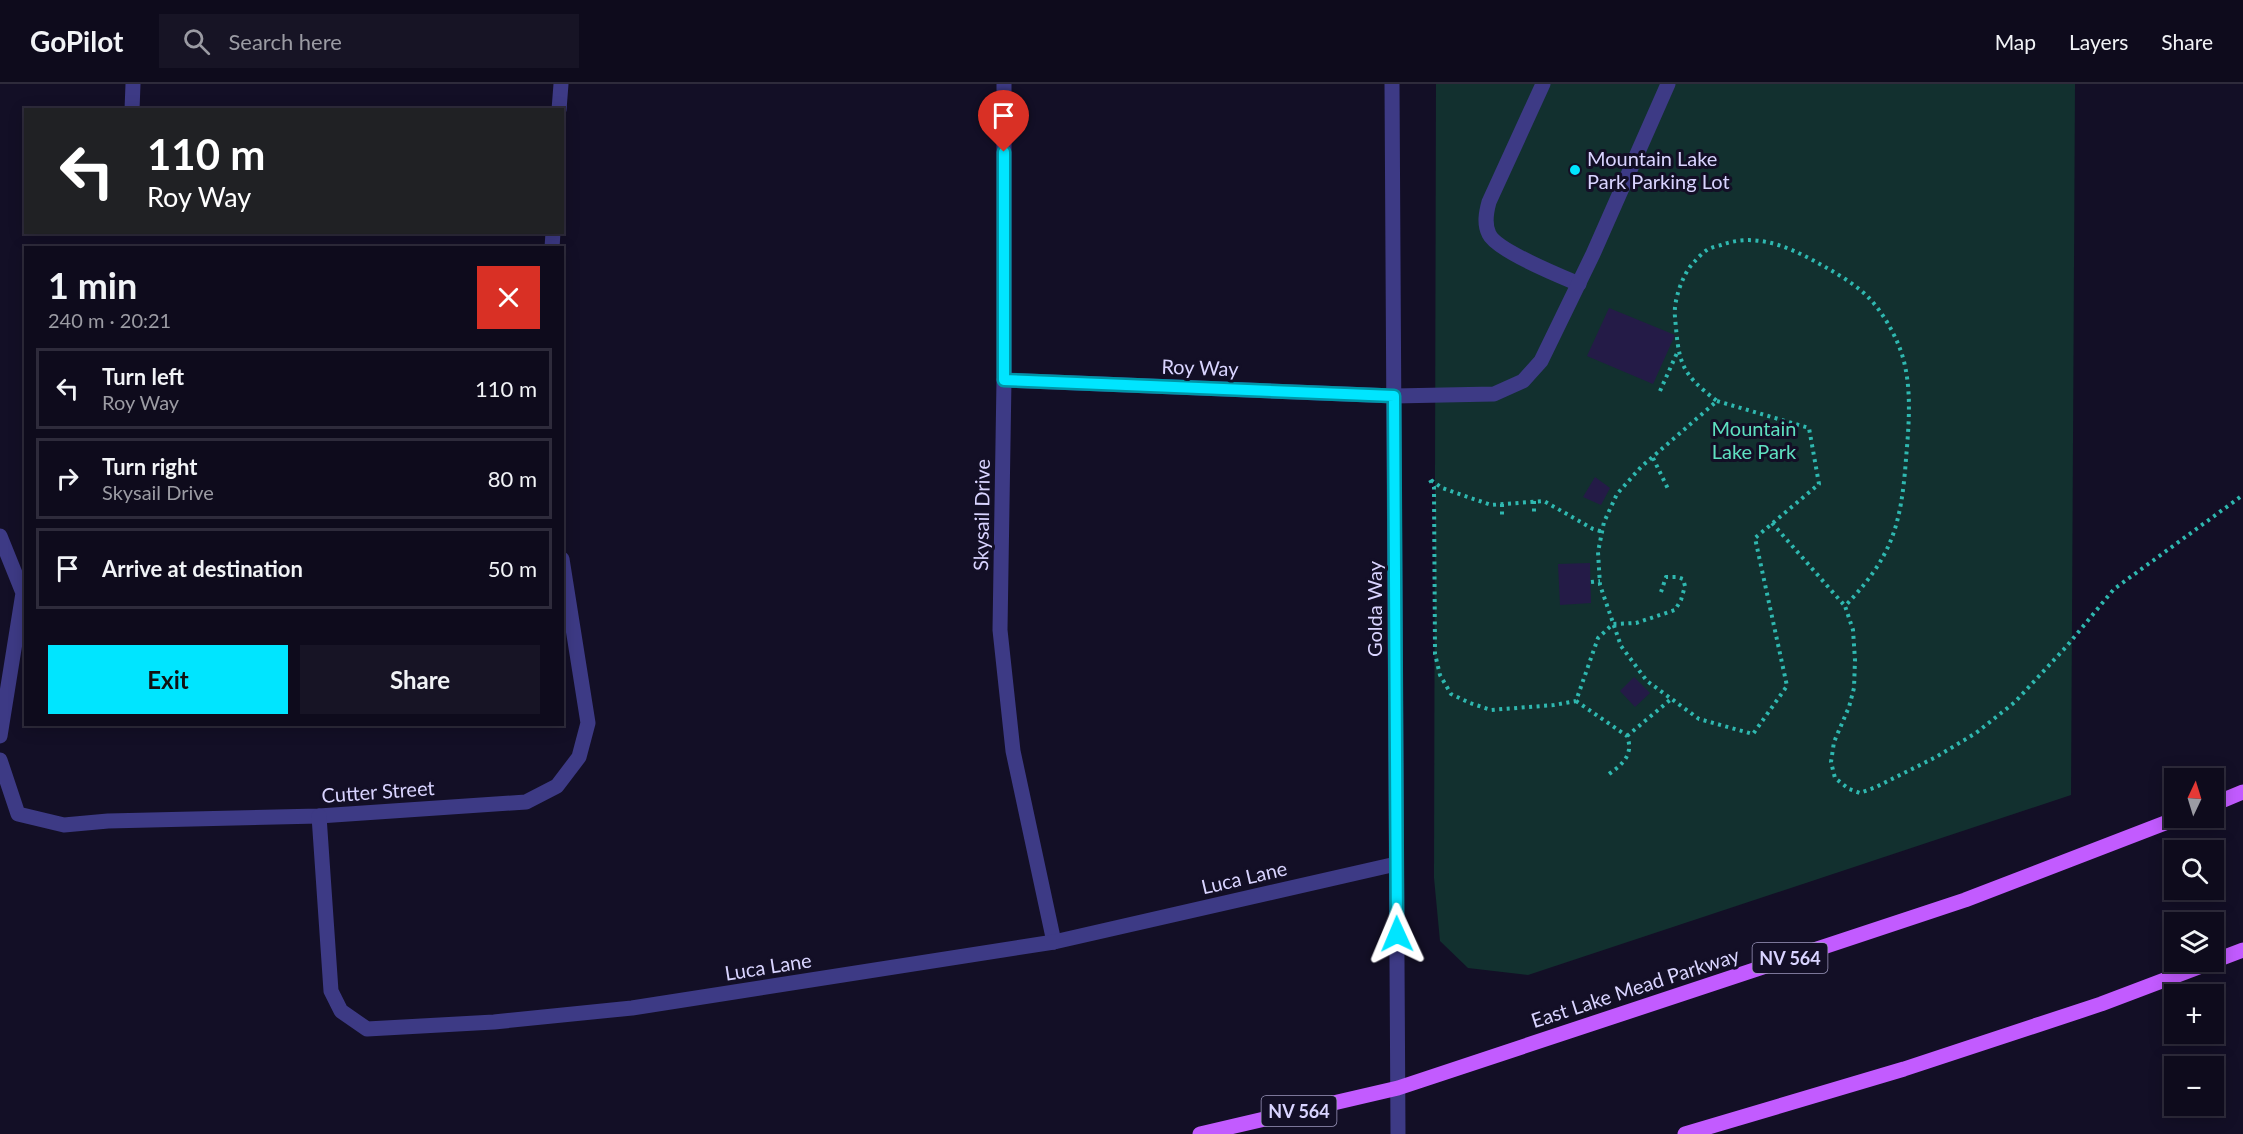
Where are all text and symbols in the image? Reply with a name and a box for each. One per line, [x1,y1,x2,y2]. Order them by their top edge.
search box [159,14,579,68]
text: GoPilot [30,24,123,58]
icon: search [180,25,213,58]
text: Search here [228,28,342,55]
text: Map [1995,29,2036,54]
text: Layers [2069,29,2128,54]
text: Share [2161,29,2213,54]
pin [978,90,1029,152]
icon: arrive [987,99,1020,132]
text: 110 m [147,129,265,179]
icon: left [48,132,126,210]
place label: Mountain Lake Park Parking Lot [1587,146,1730,193]
marker: Mountain Lake Park Parking Lot [1568,163,1582,177]
text: Roy Way [147,180,251,213]
text: 1 min [48,263,137,307]
button: close [477,266,540,329]
text: 240 m · 20:21 [48,308,171,332]
street label: Roy Way [1161,354,1240,380]
text: Turn left [102,363,184,390]
icon: left [51,372,84,405]
text: 110 m [475,375,537,402]
text: Roy Way [102,390,179,414]
park label: Mountain Lake Park [1712,416,1797,463]
text: Turn right [102,453,197,480]
street label: Skysail Drive [968,459,994,571]
icon: right [51,462,84,495]
text: 80 m [488,465,537,492]
text: Skysail Drive [102,480,214,504]
icon: arrive [51,552,84,585]
text: Arrive at destination [102,555,303,582]
text: 50 m [488,555,537,582]
street label: Golda Way [1362,560,1386,657]
button: Exit [48,645,288,714]
button: Share [300,645,540,714]
north arrow [2164,768,2224,828]
map controls [2164,768,2224,1116]
street label: Cutter Street [321,775,435,807]
button: search [2164,840,2224,900]
street label: Luca Lane [1199,855,1289,899]
position arrow [1365,902,1429,966]
button: layers [2164,912,2224,972]
street label: East Lake Mead Parkway [1528,942,1743,1032]
road number: NV 564 [1752,943,1828,973]
street label: Luca Lane [723,947,813,985]
button: + [2164,984,2224,1044]
button: − [2164,1056,2224,1116]
road number: NV 564 [1262,1096,1336,1126]

